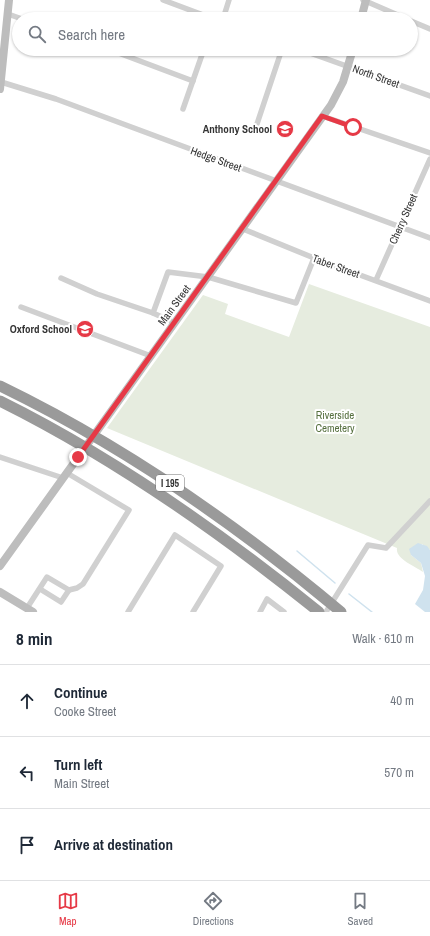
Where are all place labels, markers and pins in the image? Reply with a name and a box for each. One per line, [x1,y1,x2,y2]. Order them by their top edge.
school or university icon: Anthony School [275,119,295,139]
place label: Anthony School [203,122,272,136]
school or university icon: Oxford School [75,319,95,339]
place label: Oxford School [10,322,72,336]

